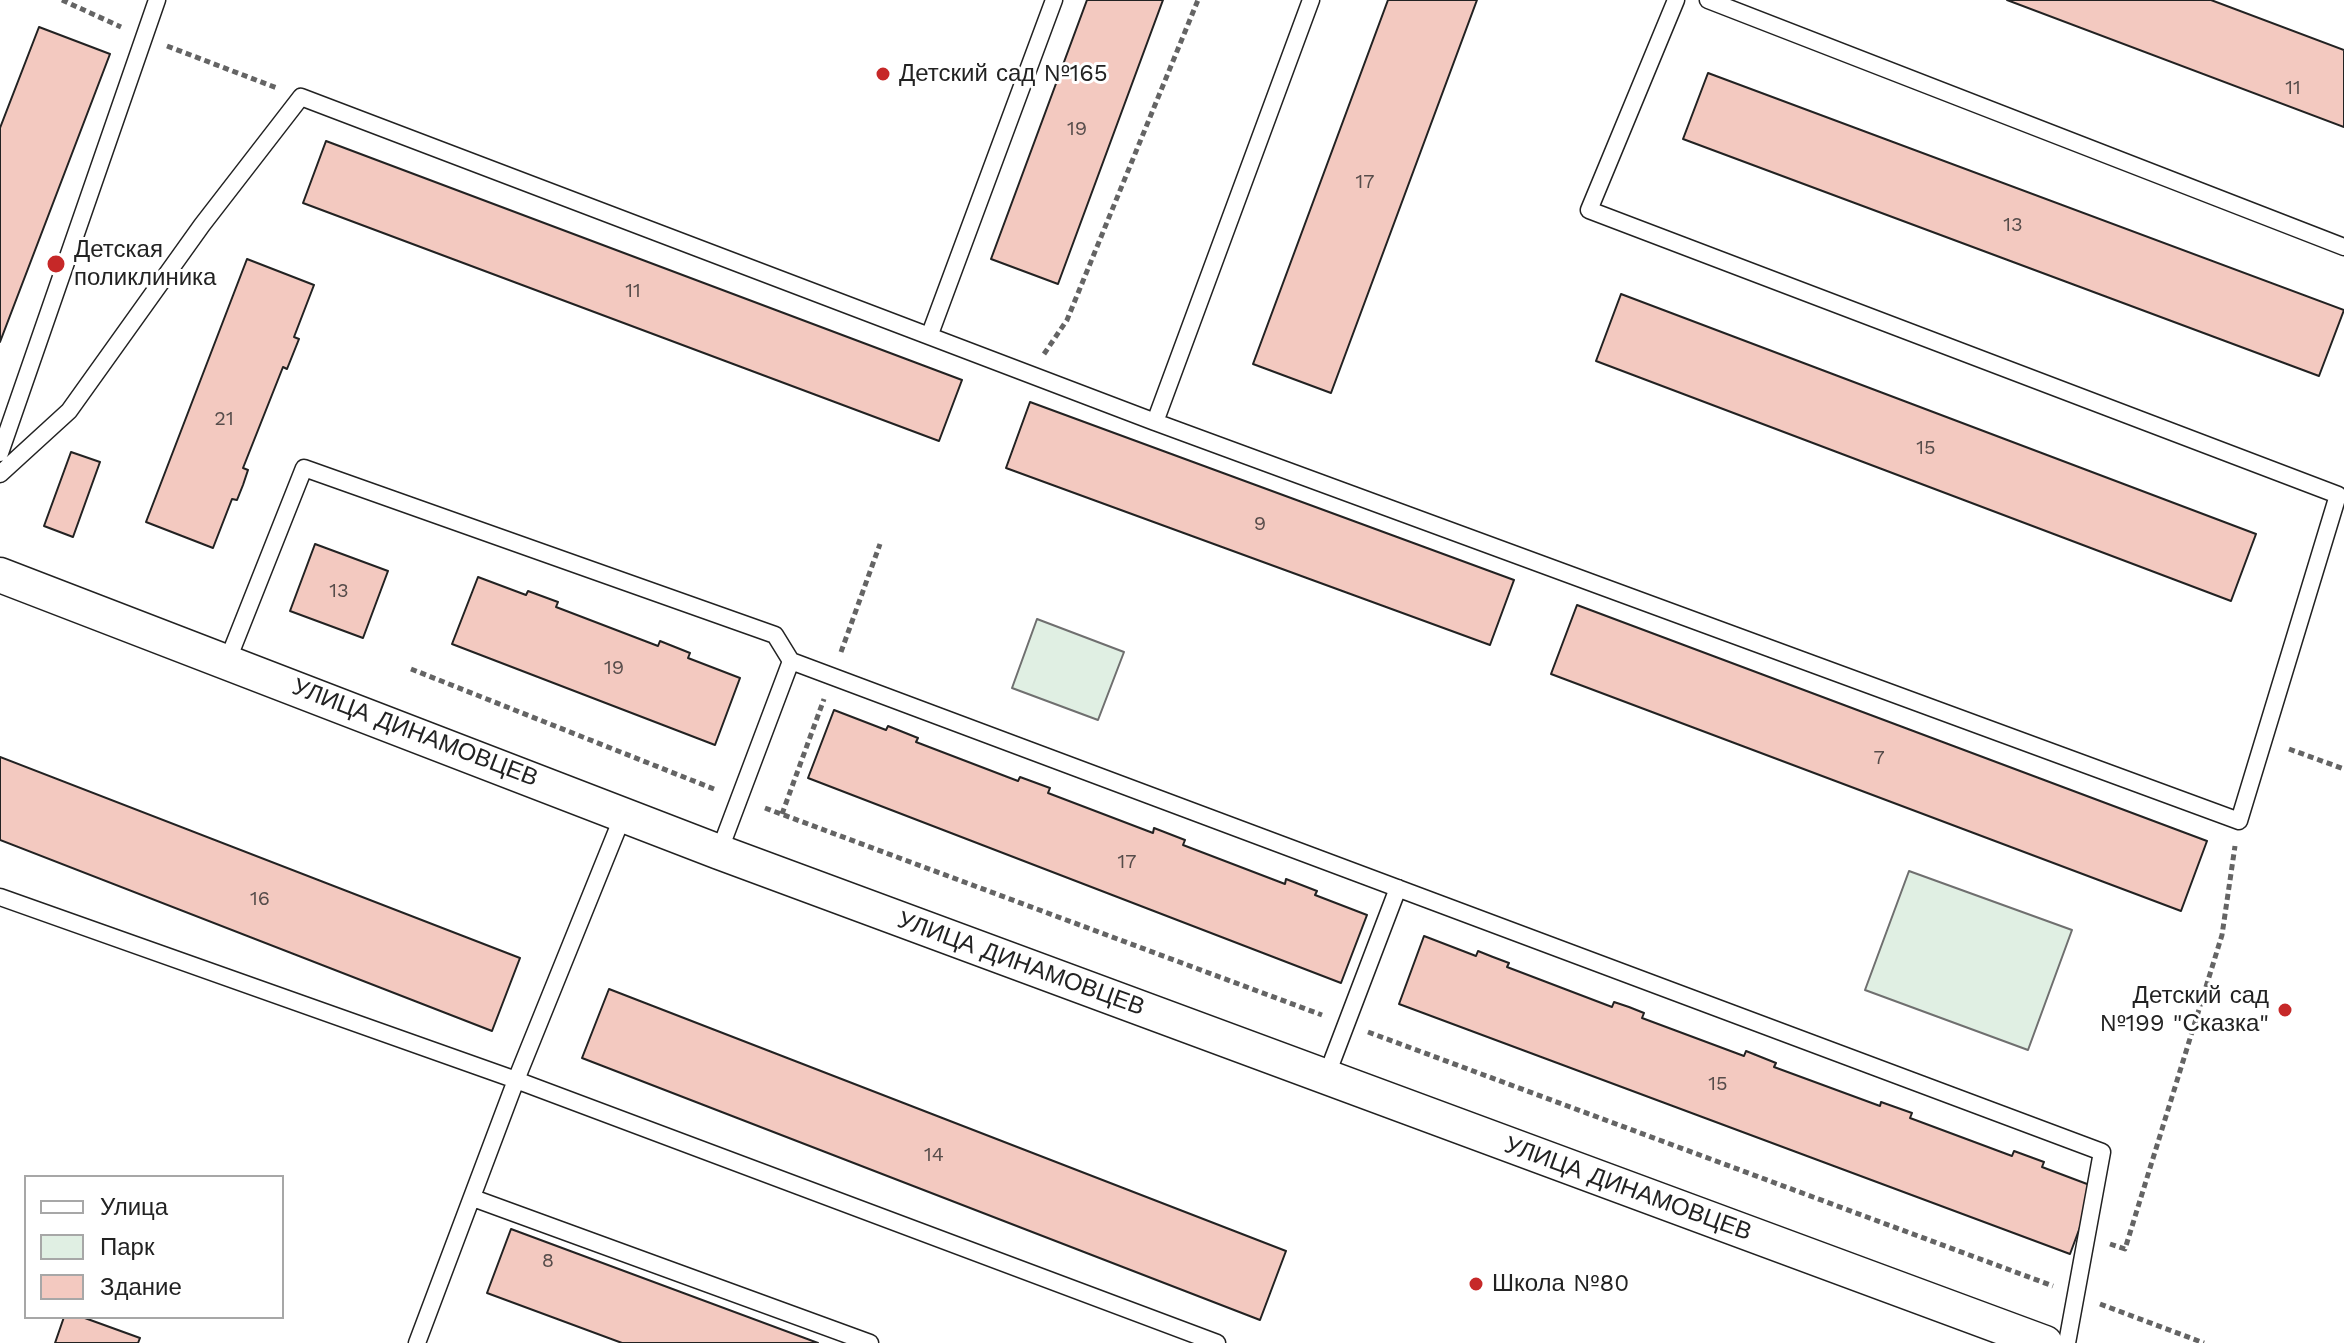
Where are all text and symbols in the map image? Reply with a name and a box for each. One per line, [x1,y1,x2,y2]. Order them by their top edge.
place label: Детский сад №165 [899,60,1108,88]
marker: Детский сад №165 [874,65,892,83]
house number: 11 [2285,76,2301,100]
house number: 19 [1067,117,1087,141]
house number: 17 [1355,170,1375,194]
house number: 13 [2003,213,2023,237]
place label: Детская поликлиника [74,236,216,292]
marker: Детская поликлиника [45,253,67,275]
house number: 11 [625,279,641,303]
house number: 21 [214,407,234,431]
house number: 15 [1916,436,1936,460]
house number: 9 [1254,512,1266,536]
house number: 13 [329,579,349,603]
house number: 19 [604,656,624,680]
street label: УЛИЦА ДИНАМОВЦЕВ [288,673,542,793]
house number: 7 [1873,746,1885,770]
house number: 17 [1117,850,1137,874]
house number: 16 [250,887,270,911]
street label: УЛИЦА ДИНАМОВЦЕВ [894,906,1148,1022]
place label: Детский сад №199 "Сказка" [2099,982,2269,1038]
marker: Детский сад №199 "Сказка" [2276,1001,2294,1019]
house number: 15 [1708,1072,1728,1096]
street label: УЛИЦА ДИНАМОВЦЕВ [1501,1131,1755,1247]
house number: 14 [924,1143,944,1167]
legend [24,1175,284,1319]
text: Улица [100,1193,168,1221]
text: Парк [100,1233,154,1261]
house number: 8 [542,1249,554,1273]
place label: Школа №80 [1492,1270,1629,1298]
text: Здание [100,1273,182,1301]
marker: Школа №80 [1467,1275,1485,1293]

